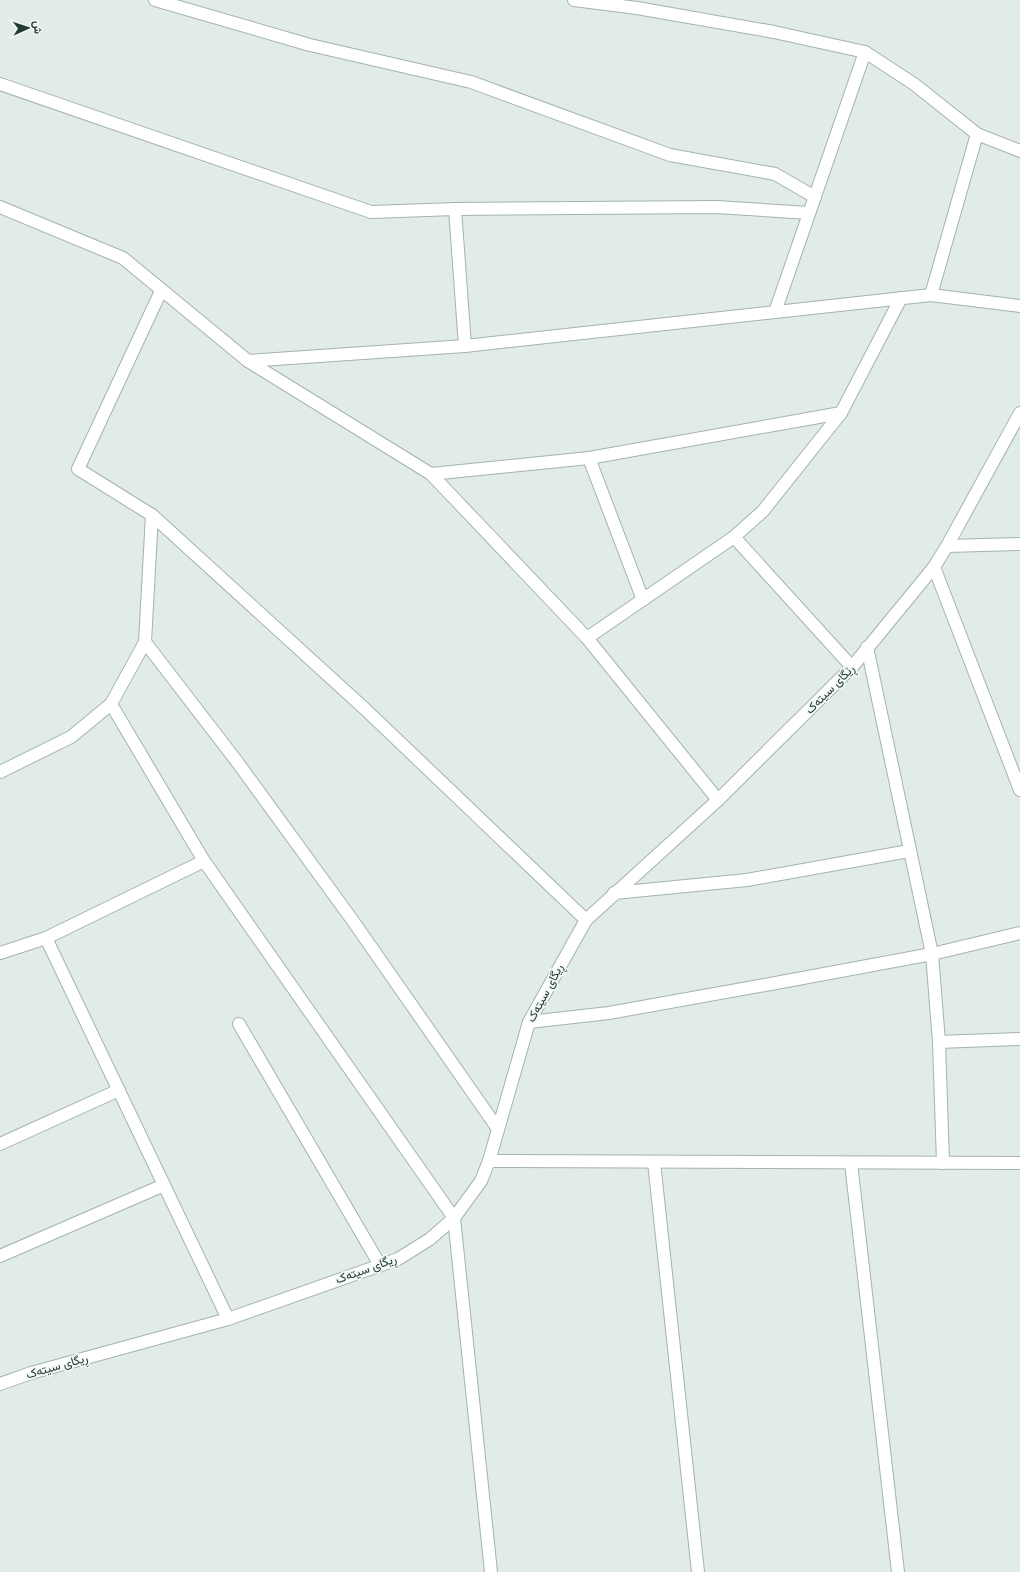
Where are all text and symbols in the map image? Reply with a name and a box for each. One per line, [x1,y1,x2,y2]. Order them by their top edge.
north arrow [8,8,48,48]
text: ش [31,21,44,34]
street label: ڕێگای سیتەک [802,661,860,719]
street label: ڕیگای سیتەک [524,962,569,1026]
street label: ڕیگای سیتەک [334,1252,399,1289]
street label: ڕیگای سیتەک [24,1350,90,1384]

